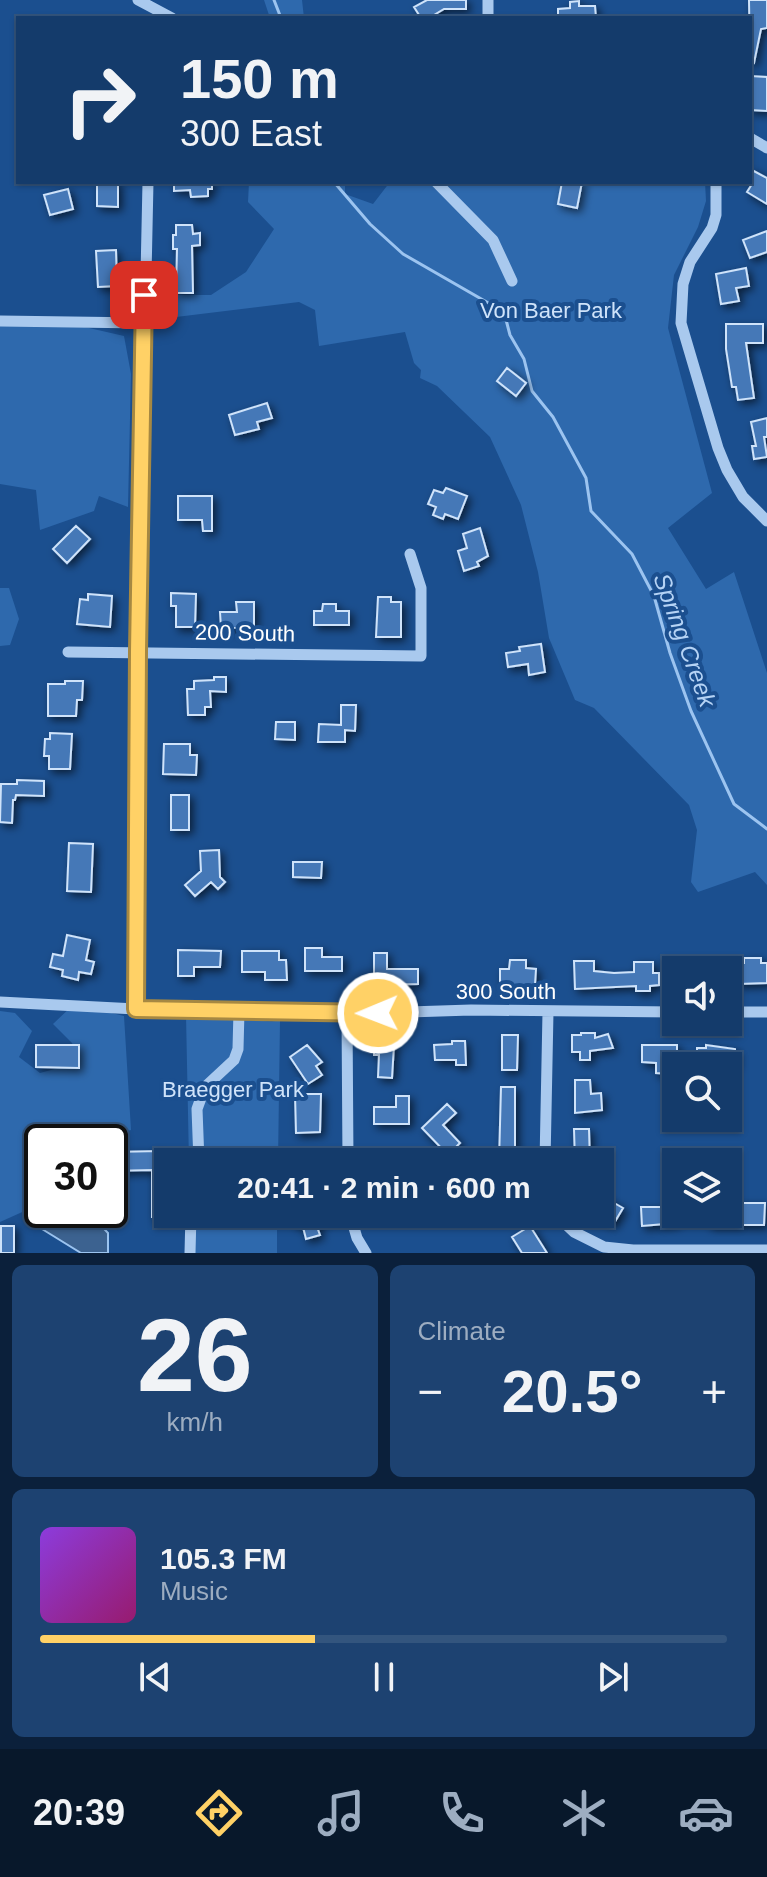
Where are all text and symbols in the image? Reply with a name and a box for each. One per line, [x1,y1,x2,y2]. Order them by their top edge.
text: 150 m [180,47,339,110]
icon: right [48,48,152,152]
text: 300 East [180,113,322,154]
pin [110,261,178,329]
icon: arrive [122,273,166,317]
park label: Von Baer Park [480,298,623,323]
water label: Spring Creek [648,570,722,712]
street label: 200 South [195,620,295,646]
map controls [662,956,742,1228]
button: sound [662,956,742,1036]
position arrow [336,971,420,1055]
street label: 300 South [456,979,556,1004]
button: search [662,1052,742,1132]
park label: Braegger Park [162,1077,305,1102]
speed limit sign: 30 [24,1124,128,1228]
button: layers [662,1148,742,1228]
text: 20:41 · 2 min · 600 m [237,1171,531,1204]
text: 26 [137,1297,253,1413]
text: Climate [418,1316,506,1346]
text: 20.5° [502,1358,643,1425]
text: − [418,1367,443,1416]
text: + [701,1367,727,1416]
text: km/h [167,1407,223,1437]
text: 105.3 FM [160,1542,287,1575]
text: Music [160,1576,228,1606]
icon: previous [133,1655,177,1699]
icon: pause [362,1655,406,1699]
icon: next [591,1655,635,1699]
icon: directions [191,1785,247,1841]
icon: music [313,1785,369,1841]
icon: phone [434,1785,490,1841]
icon: climate [556,1785,612,1841]
icon: car [678,1785,734,1841]
text: 20:39 [33,1792,125,1833]

